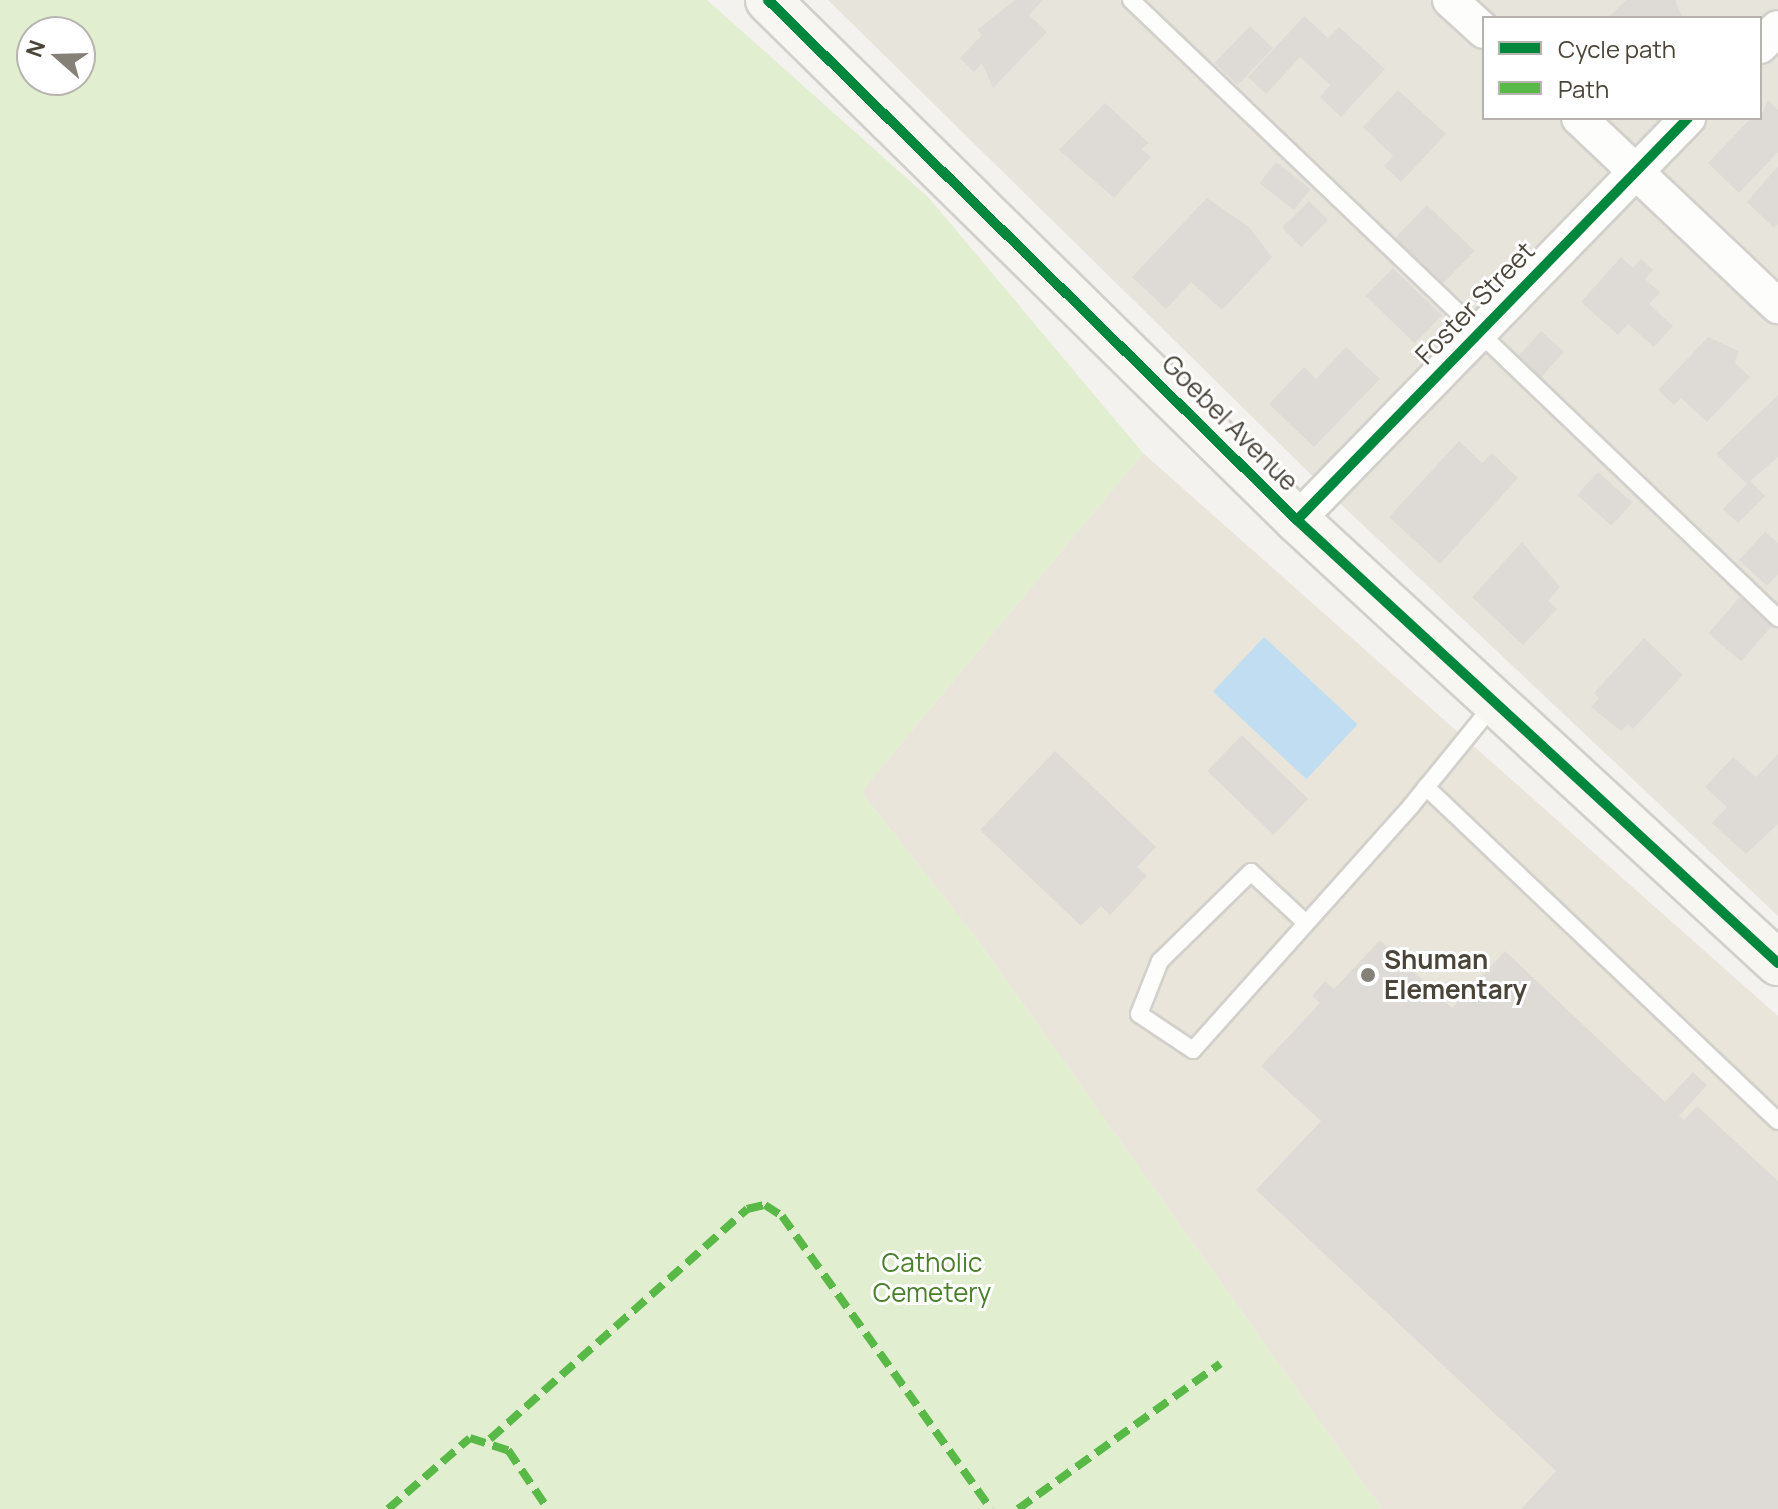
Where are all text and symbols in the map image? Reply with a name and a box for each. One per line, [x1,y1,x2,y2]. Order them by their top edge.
north arrow [16,16,96,96]
legend [1482,16,1762,120]
text: Cycle path [1558,32,1676,65]
text: N [19,36,52,61]
text: Path [1558,72,1609,105]
street label: Foster Street [1409,235,1541,371]
street label: Goebel Avenue [1155,348,1305,498]
place label: Shuman Elementary [1384,944,1527,1006]
marker: Shuman Elementary [1359,966,1377,984]
park label: Catholic Cemetery [873,1247,991,1308]

